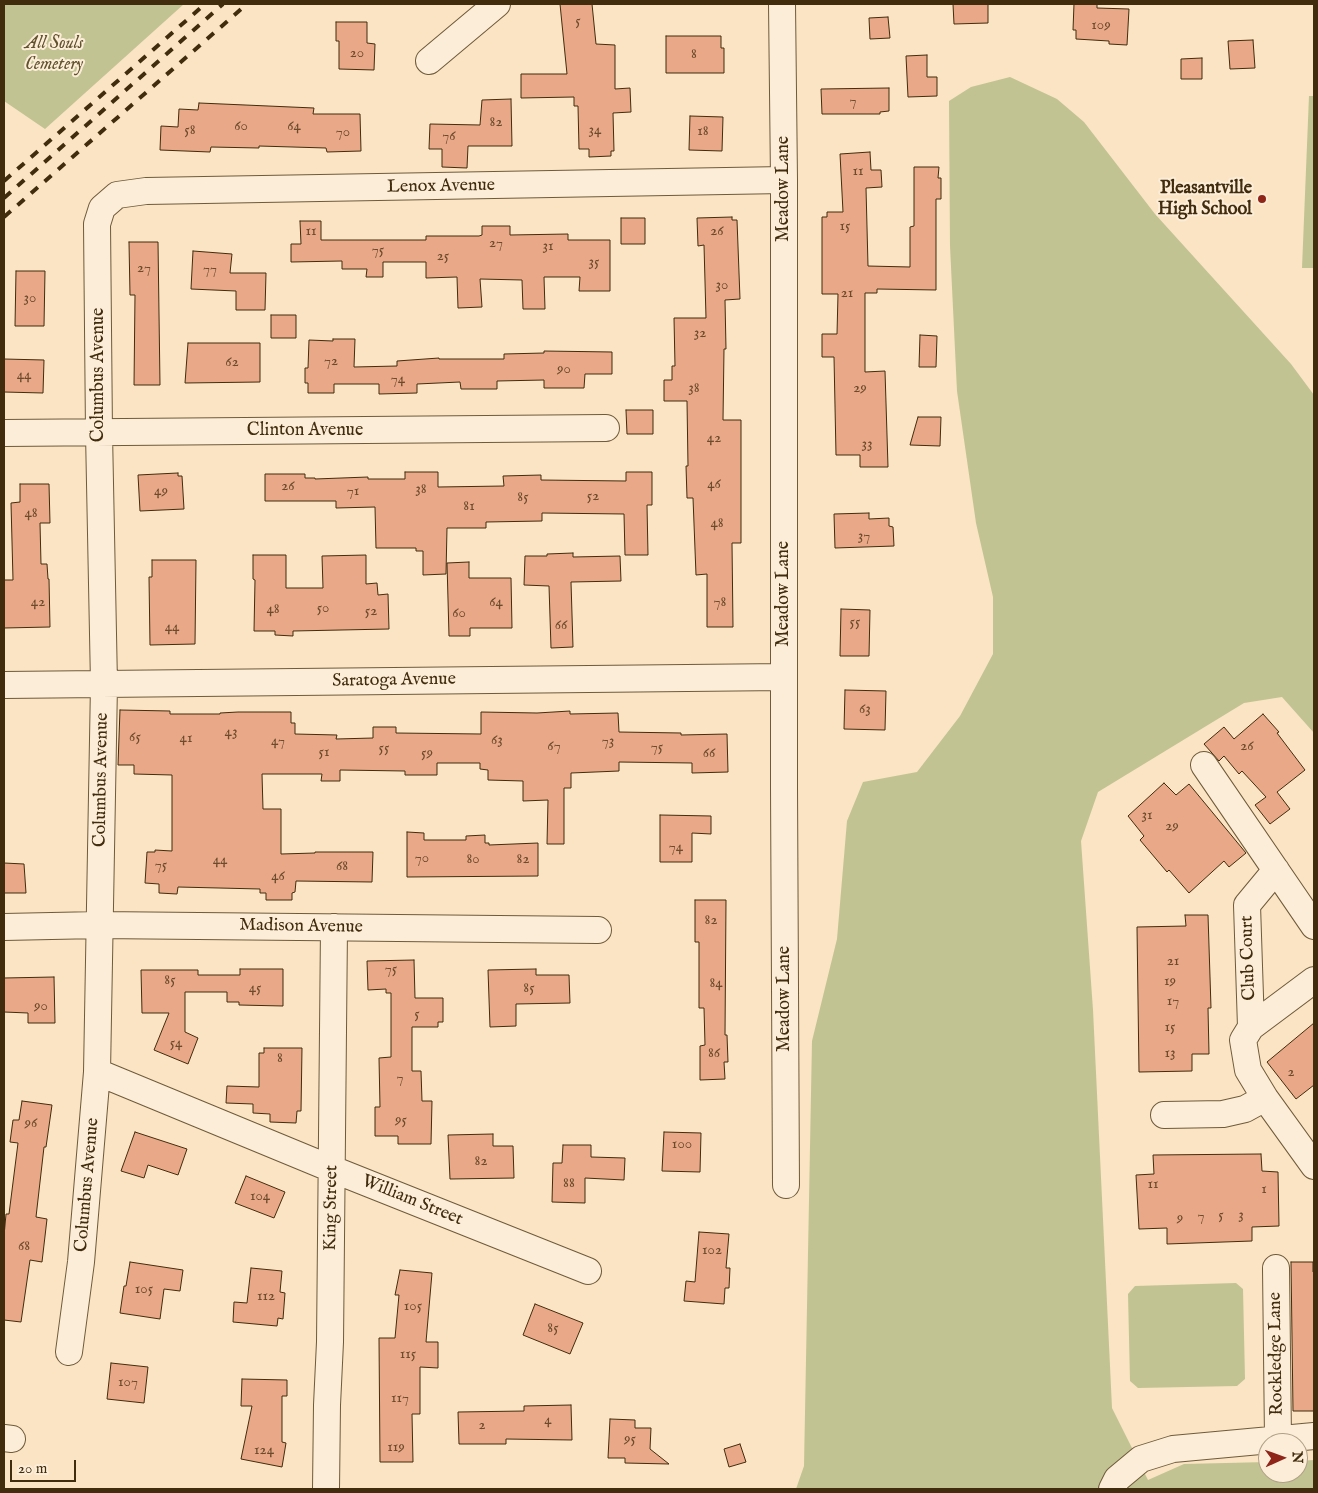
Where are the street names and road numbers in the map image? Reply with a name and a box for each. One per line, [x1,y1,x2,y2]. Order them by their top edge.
street label: Meadow Lane [773,136,795,242]
street label: Lenox Avenue [387,175,495,199]
street label: Columbus Avenue [88,308,110,442]
street label: Clinton Avenue [247,420,363,442]
street label: Meadow Lane [773,541,795,647]
street label: Saratoga Avenue [332,669,456,693]
street label: Columbus Avenue [90,713,114,847]
street label: Madison Avenue [239,915,363,939]
street label: Club Court [1237,915,1261,1001]
street label: Meadow Lane [774,946,796,1052]
street label: Columbus Avenue [71,1117,105,1253]
street label: King Street [320,1165,344,1251]
street label: William Street [358,1171,466,1231]
street label: Rockledge Lane [1265,1292,1289,1416]

